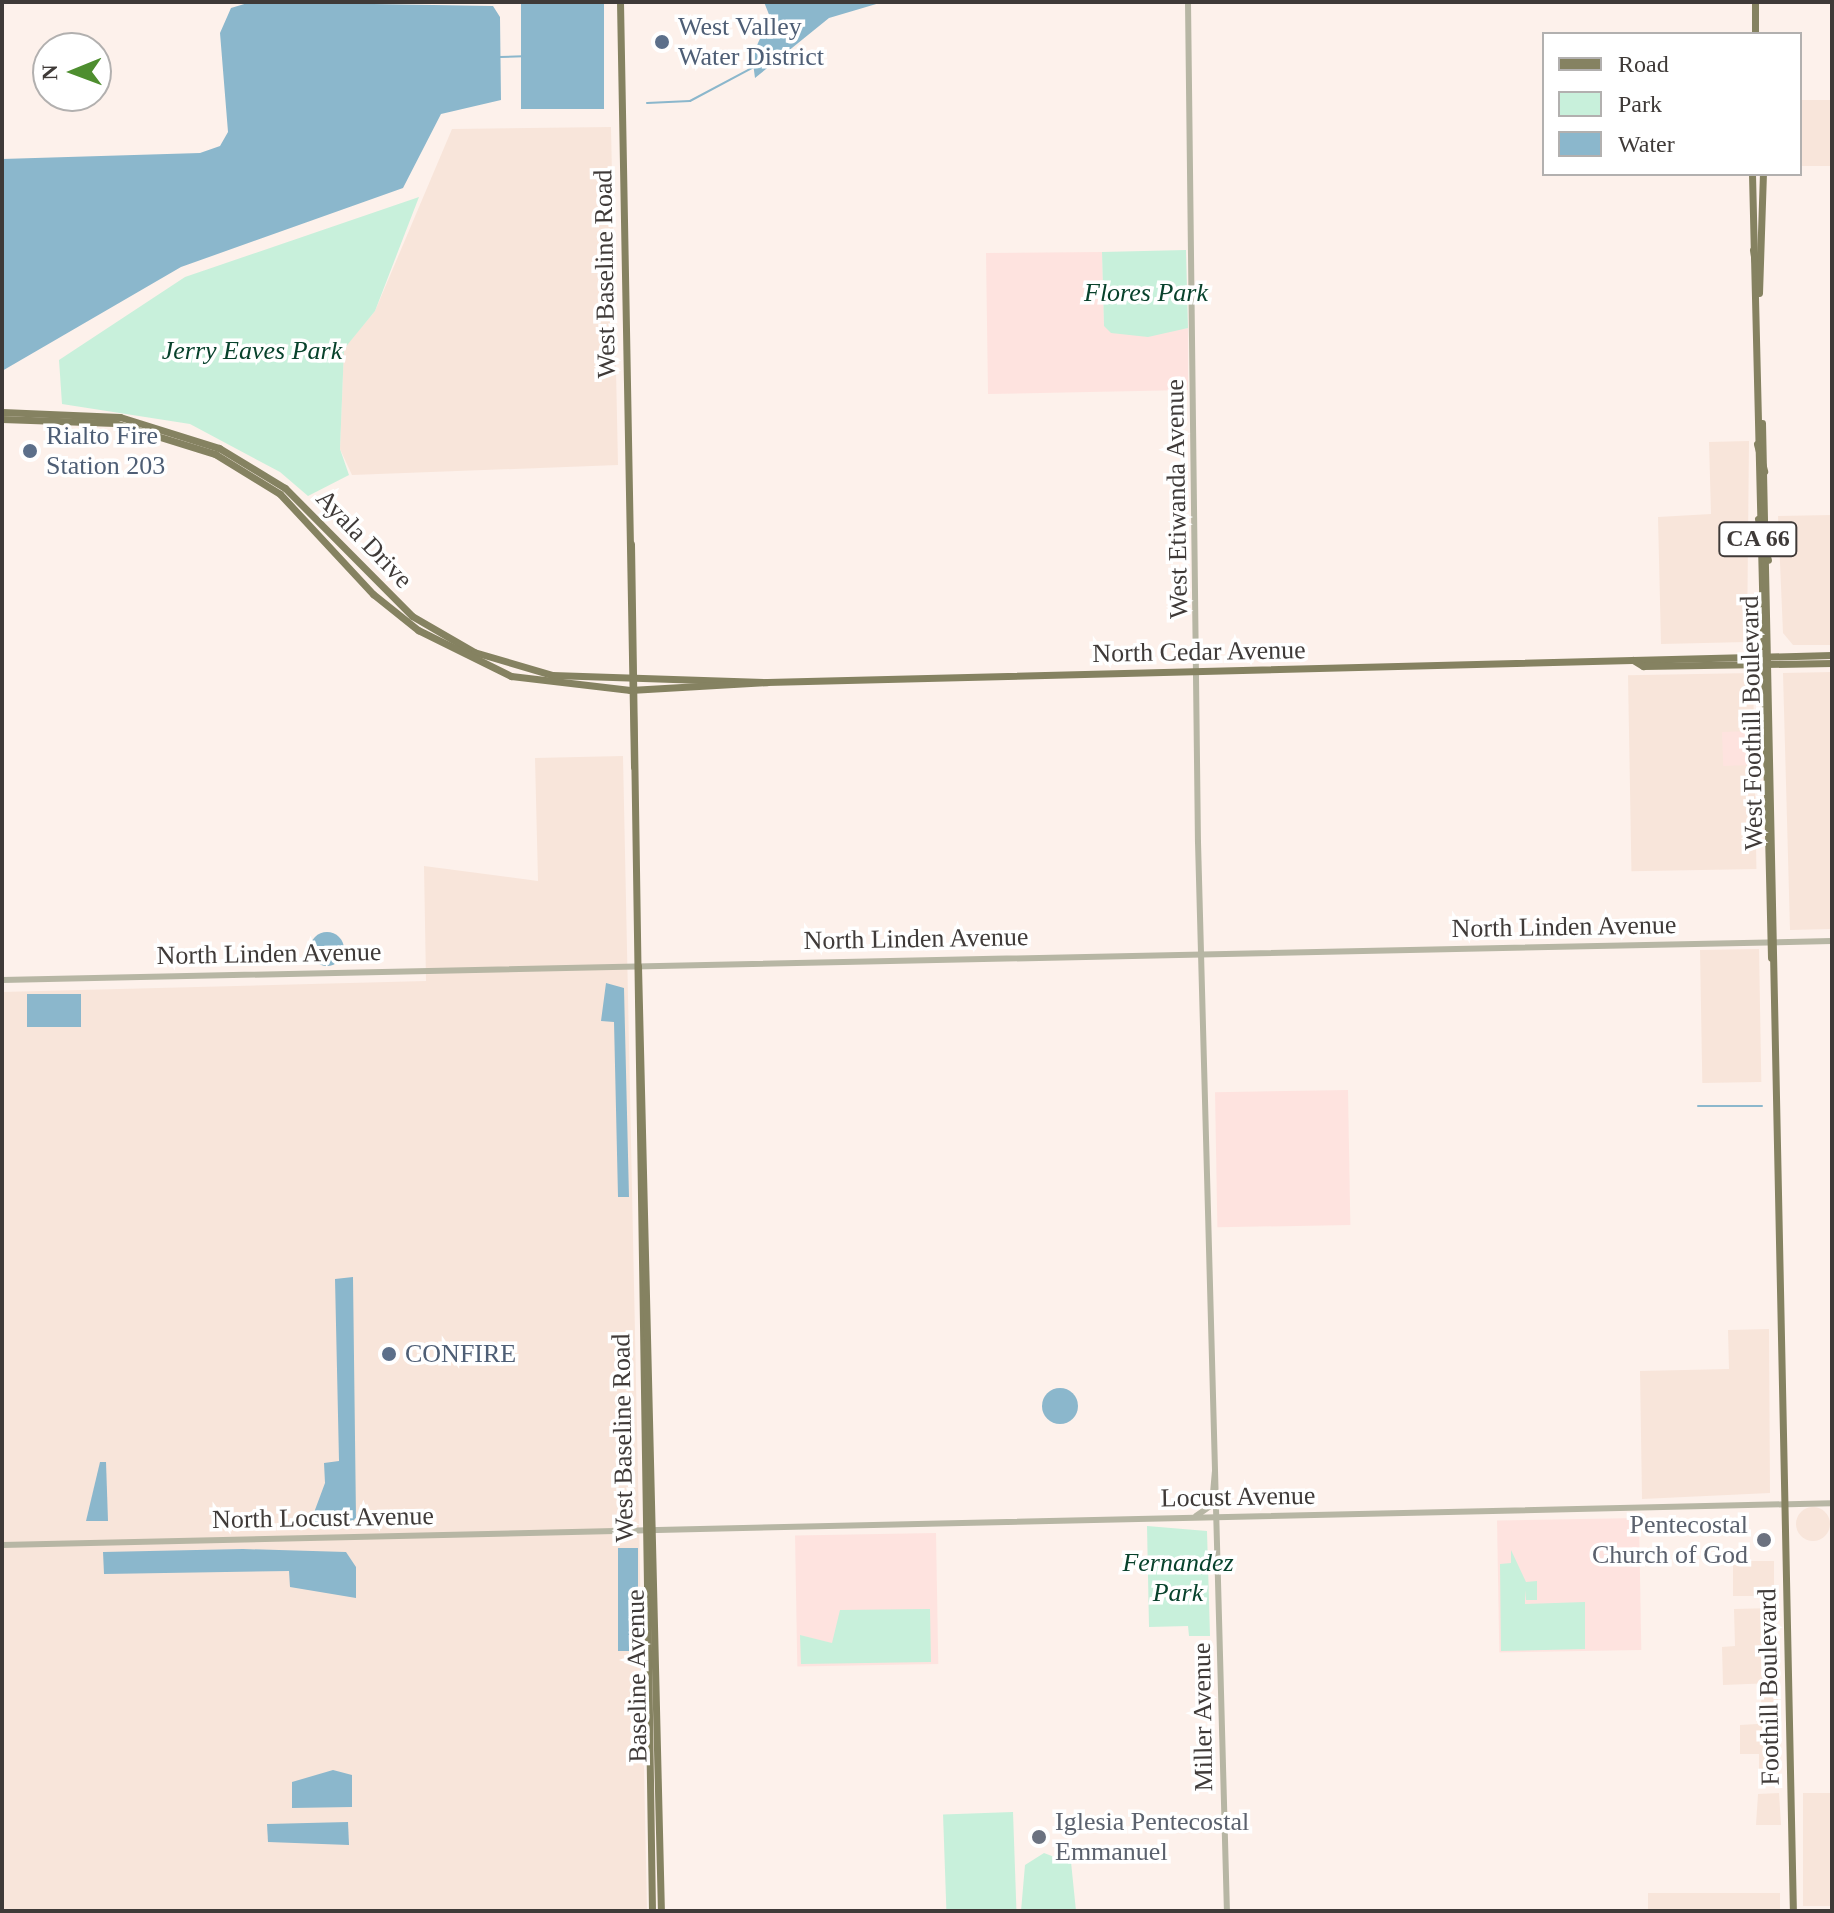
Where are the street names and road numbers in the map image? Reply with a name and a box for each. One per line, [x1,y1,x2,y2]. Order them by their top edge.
street label: West Baseline Road [588,169,622,379]
street label: West Etiwanda Avenue [1159,378,1195,620]
street label: Ayala Drive [309,483,419,595]
road number: CA 66 [1716,519,1800,559]
street label: West Foothill Boulevard [1734,595,1770,851]
street label: North Cedar Avenue [1091,635,1307,669]
street label: North Linden Avenue [1451,909,1677,945]
street label: North Linden Avenue [803,921,1029,957]
street label: North Linden Avenue [156,936,382,972]
street label: West Baseline Road [606,1333,640,1543]
street label: Locust Avenue [1160,1480,1316,1514]
street label: North Locust Avenue [211,1500,435,1536]
street label: Baseline Avenue [620,1588,654,1764]
street label: Foothill Boulevard [1752,1588,1786,1786]
street label: Miller Avenue [1186,1642,1220,1792]

